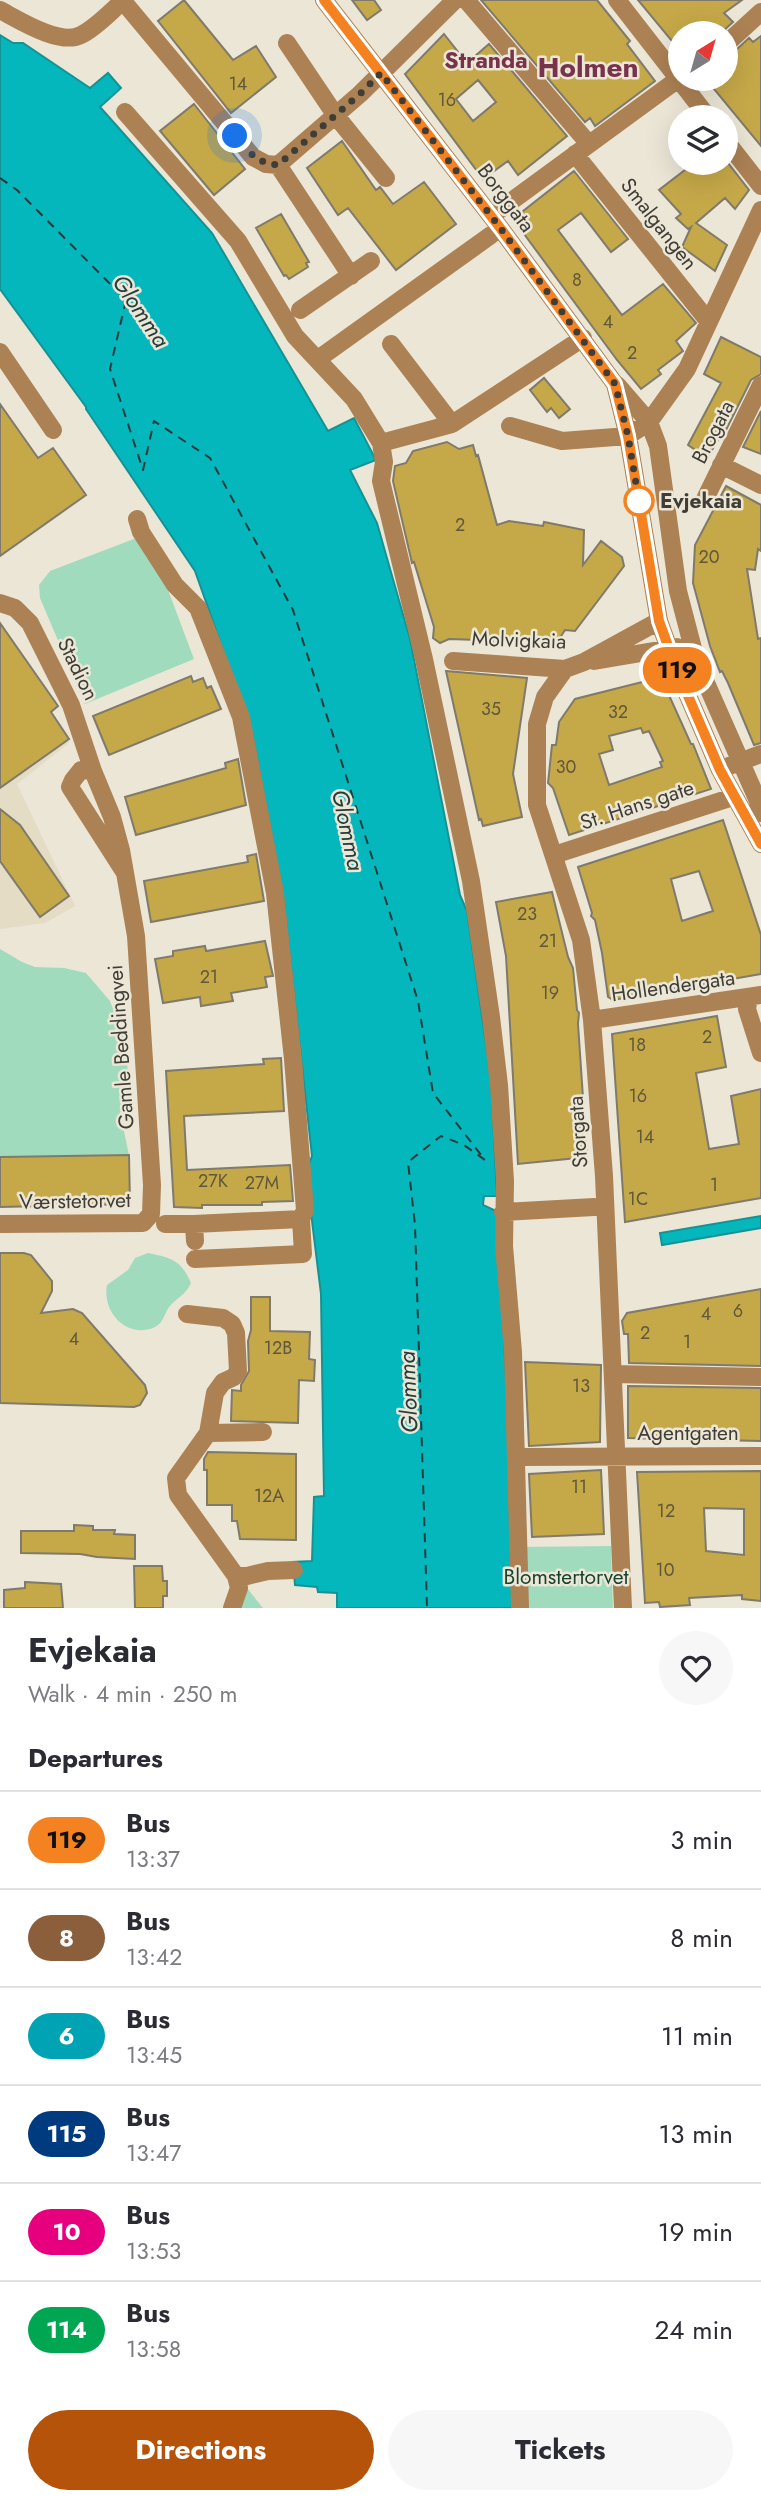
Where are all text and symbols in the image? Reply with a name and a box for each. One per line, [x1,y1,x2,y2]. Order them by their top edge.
north arrow [668,21,738,91]
map controls [668,21,738,175]
district label: Stranda [444,43,528,77]
district label: Holmen [537,47,639,88]
house number: 14 [229,71,247,97]
house number: 16 [438,87,456,113]
button: layers [668,105,738,175]
your location [217,118,252,153]
street label: Borggata [470,157,542,239]
street label: Smalgangen [613,172,705,276]
water label: Glomma [104,267,178,355]
house number: 8 [572,267,582,293]
house number: 4 [603,309,613,335]
house number: 2 [627,340,637,366]
street label: Brogata [684,395,742,469]
marker: Evjekaia [624,486,654,516]
place label: Evjekaia [660,486,742,516]
house number: 2 [455,512,465,538]
house number: 20 [698,544,720,570]
street label: Molvigkaia [471,623,567,657]
street label: Stadion [50,633,106,705]
line badge: 119 [637,647,717,693]
text: 119 [657,652,697,687]
house number: 35 [481,696,501,722]
house number: 32 [608,699,628,725]
house number: 30 [556,754,577,780]
street label: St. Hans gate [576,772,698,837]
water label: Glomma [323,786,373,874]
house number: 23 [517,901,537,927]
house number: 21 [539,928,557,954]
street label: Hollendergata [609,962,737,1010]
street label: Gamle Beddingvei [100,964,142,1130]
house number: 21 [200,964,218,990]
house number: 19 [541,980,559,1006]
house number: 2 [702,1024,712,1050]
house number: 18 [628,1032,646,1058]
house number: 16 [629,1083,647,1109]
street label: Storgata [561,1095,595,1169]
house number: 14 [636,1124,654,1150]
house number: 27K [198,1168,229,1194]
house number: 27M [245,1170,279,1196]
house number: 1 [710,1172,718,1198]
street label: Værstetorvet [19,1185,131,1217]
house number: 1C [628,1186,648,1212]
house number: 6 [733,1298,743,1324]
house number: 4 [701,1301,711,1327]
house number: 2 [640,1320,650,1346]
house number: 4 [69,1326,79,1352]
house number: 1 [683,1329,691,1355]
house number: 12B [264,1335,292,1361]
water label: Glomma [390,1350,426,1434]
house number: 13 [572,1373,590,1399]
street label: Agentgaten [637,1418,739,1448]
house number: 11 [571,1474,587,1500]
house number: 12A [254,1483,284,1509]
house number: 12 [657,1498,675,1524]
house number: 10 [656,1557,675,1583]
park label: Blomstertorvet [503,1562,629,1592]
text: Evjekaia [28,1627,157,1674]
button: heart [659,1631,733,1705]
text: Walk · 4 min · 250 m [28,1677,237,1711]
text: Departures [28,1739,163,1777]
text: Bus [126,1804,170,1842]
text: 3 min [670,1821,733,1859]
text: 119 [46,1822,87,1857]
text: 13:37 [126,1842,180,1876]
text: Bus [126,1902,170,1940]
text: 8 min [670,1919,733,1957]
text: 8 [59,1920,74,1955]
text: 13:42 [126,1940,182,1974]
text: Bus [126,2000,170,2038]
text: 11 min [661,2017,733,2055]
text: 6 [58,2018,75,2053]
text: 13:45 [126,2038,182,2072]
text: Bus [126,2098,170,2136]
text: 13 min [659,2115,733,2153]
text: 115 [47,2116,86,2151]
text: 13:47 [126,2136,181,2170]
text: Bus [126,2196,170,2234]
text: 19 min [658,2213,733,2251]
text: 10 [52,2214,81,2249]
text: 13:53 [126,2234,181,2268]
text: Bus [126,2294,170,2332]
text: 24 min [655,2311,733,2349]
text: 114 [46,2312,87,2347]
text: 13:58 [126,2332,181,2366]
button: Directions [28,2410,374,2490]
button: Tickets [388,2410,733,2490]

